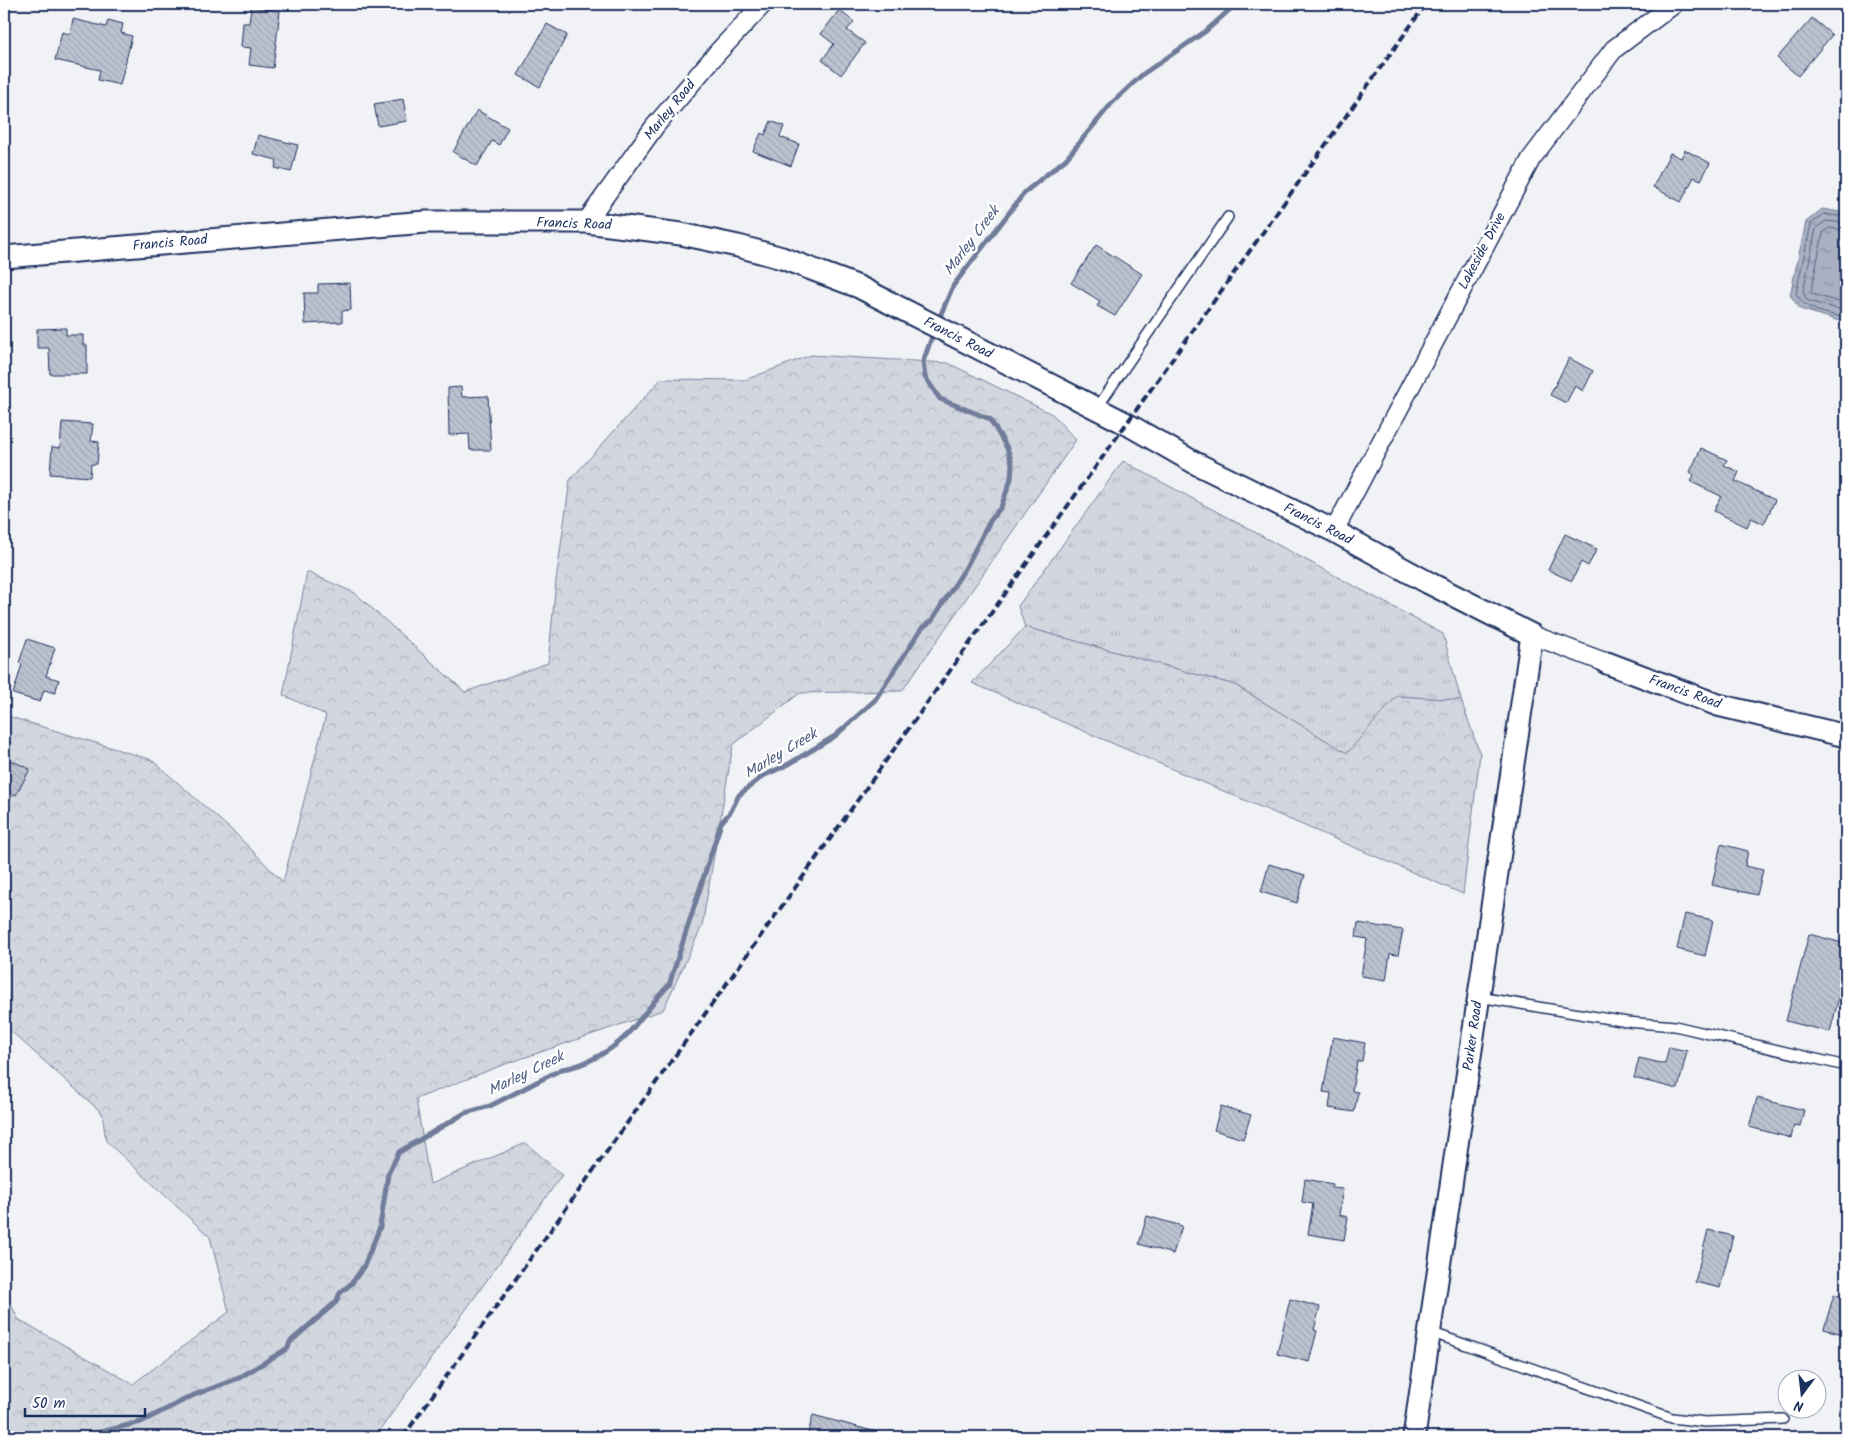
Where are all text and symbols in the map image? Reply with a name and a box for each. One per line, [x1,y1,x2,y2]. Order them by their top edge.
street label: Marley Road [639,74,702,145]
water label: Marley Creek [938,200,1007,281]
street label: Lakeside Drive [1452,208,1512,293]
street label: Francis Road [536,212,613,236]
street label: Francis Road [132,229,209,257]
street label: Francis Road [920,311,997,365]
street label: Francis Road [1280,497,1357,551]
street label: Francis Road [1646,669,1725,716]
water label: Marley Creek [740,722,824,785]
street label: Parker Road [1457,999,1489,1072]
water label: Marley Creek [484,1044,570,1103]
north arrow [1778,1368,1828,1418]
scale bar [25,1386,145,1418]
text: 50 m [32,1392,66,1416]
text: N [1792,1394,1806,1417]

